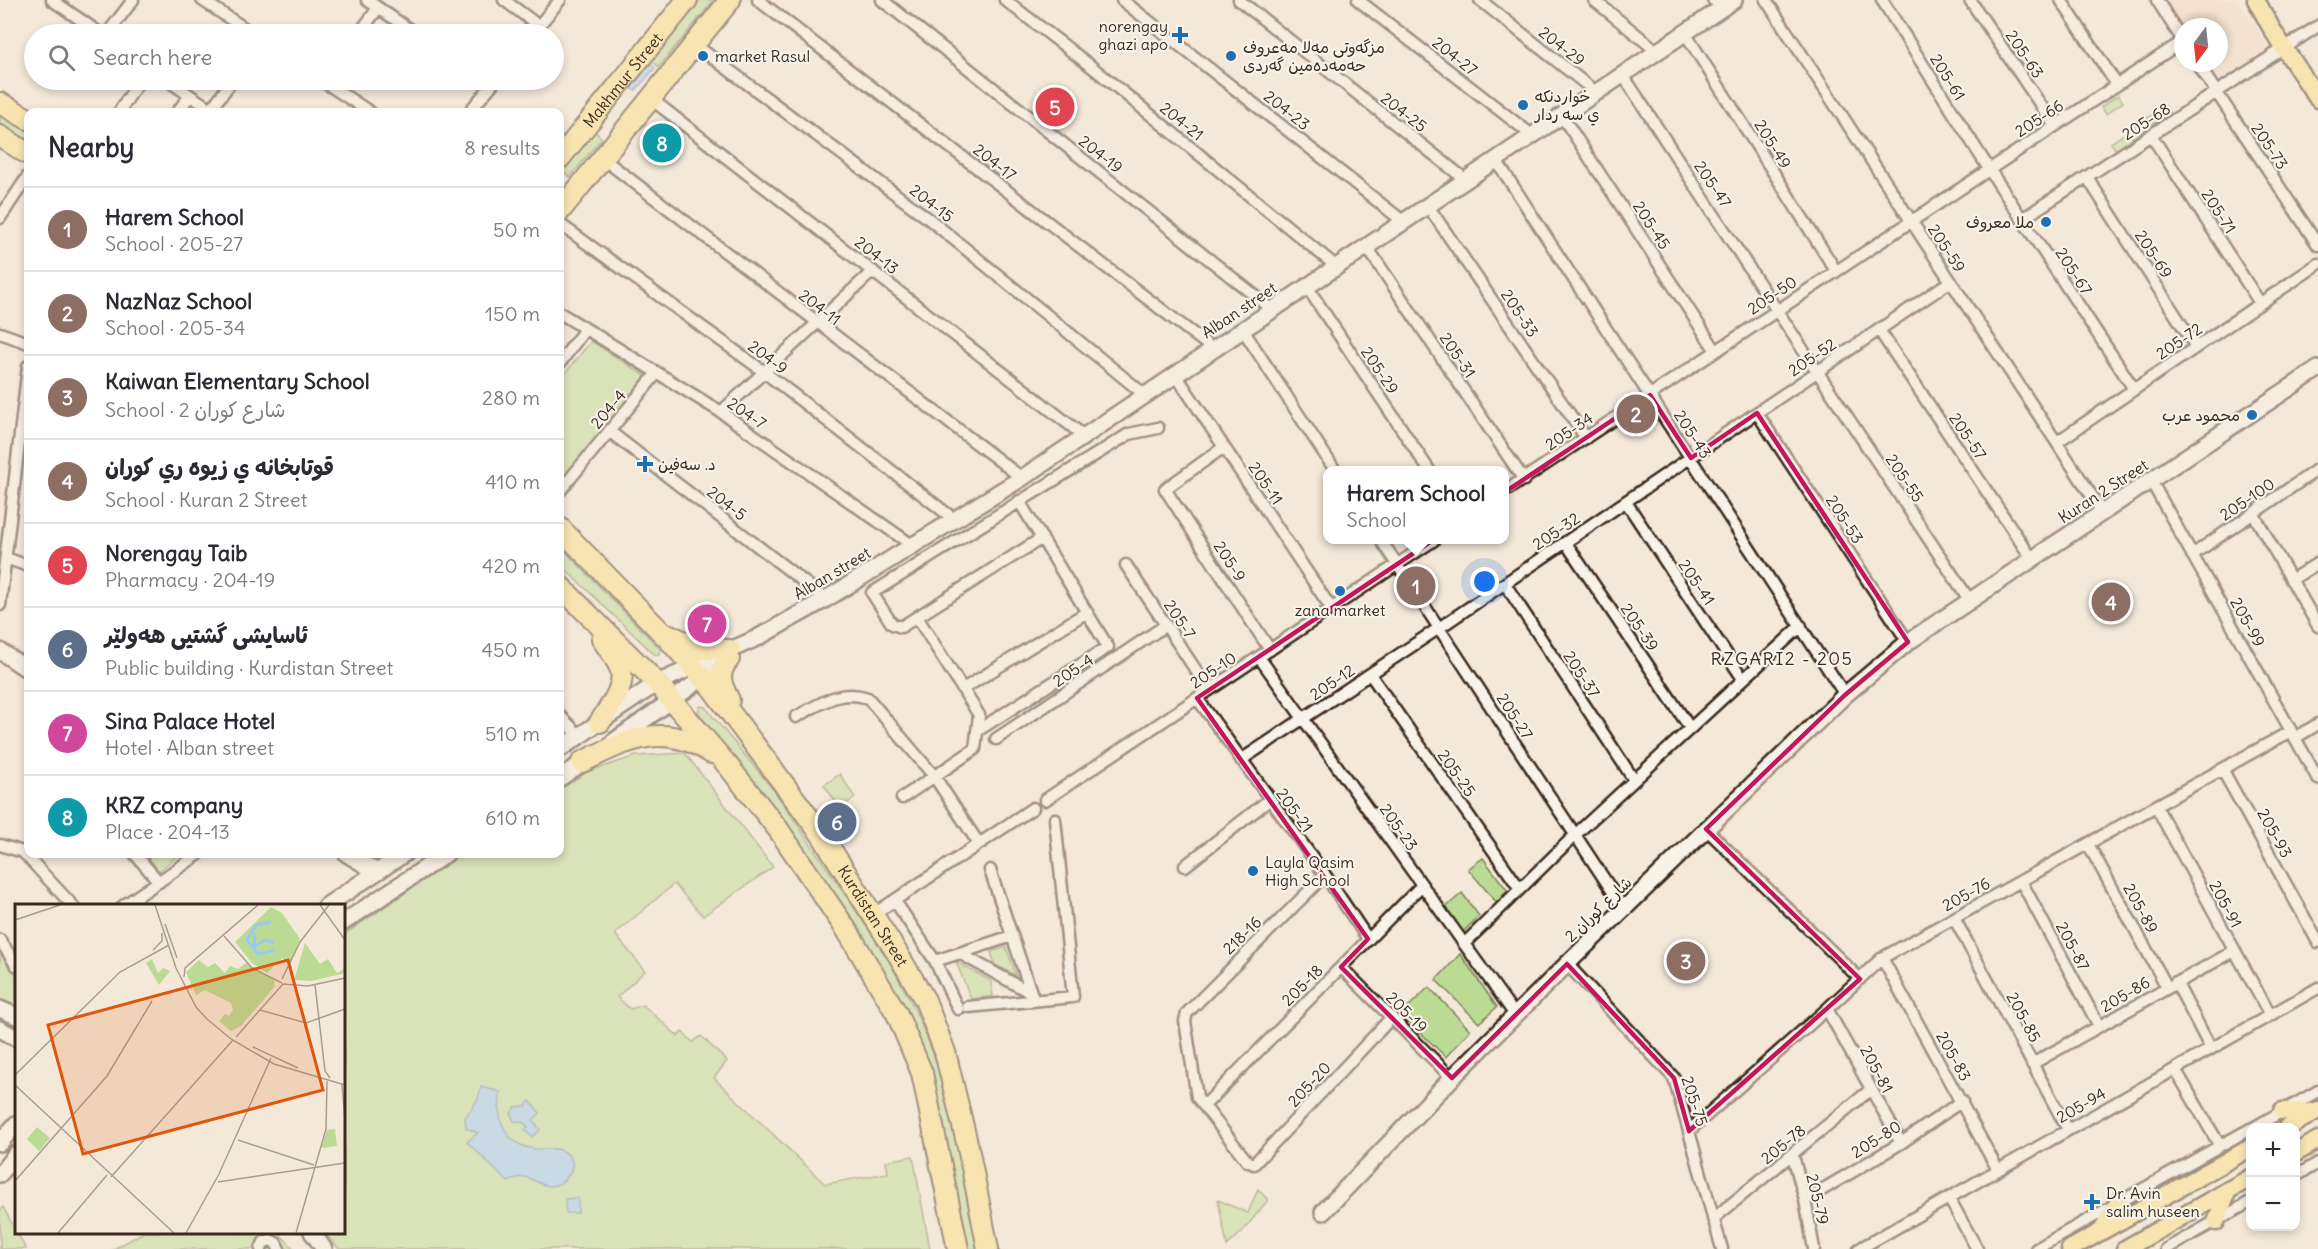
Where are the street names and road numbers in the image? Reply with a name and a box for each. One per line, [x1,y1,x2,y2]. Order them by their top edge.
street label: 204-29 [1535,22,1589,70]
street label: 205-63 [2002,26,2048,82]
street label: Makhmur Street [579,28,667,131]
street label: 204-27 [1429,32,1482,80]
street label: 205-61 [1926,50,1970,104]
street label: 204-23 [1260,86,1314,134]
street label: 204-25 [1377,88,1431,136]
street label: 205-66 [2011,95,2067,141]
street label: 204-21 [1156,97,1208,145]
street label: 205-68 [2118,98,2174,144]
street label: 205-49 [1750,116,1796,172]
street label: 205-73 [2247,119,2293,173]
street label: 204-19 [1075,131,1127,177]
street label: 204-17 [970,139,1021,185]
street label: 205-47 [1690,157,1736,211]
street label: 204-15 [906,180,958,226]
street label: 205-71 [2197,185,2241,237]
street label: 205-45 [1629,197,1675,253]
street label: 205-59 [1924,220,1970,276]
street label: 205-69 [2131,226,2177,282]
street label: 204-13 [851,232,903,278]
street label: 205-67 [2051,244,2097,299]
street label: 205-50 [1744,271,1800,319]
street label: Alban street [1198,277,1281,342]
street label: 204-11 [795,285,845,329]
street label: 205-33 [1497,285,1543,341]
street label: 205-72 [2152,318,2206,364]
street label: 205-31 [1436,329,1480,381]
street label: 205-52 [1784,334,1840,380]
street label: 204-9 [744,336,792,378]
street label: 205-29 [1357,342,1403,398]
street label: 204-4 [586,385,630,433]
street label: 204-7 [724,393,770,433]
street label: 205-43 [1670,406,1716,462]
street label: 205-34 [1541,408,1597,454]
street label: 205-57 [1945,409,1991,463]
street label: 205-55 [1882,450,1928,506]
street label: Kuran 2 Street [2054,454,2152,527]
street label: 205-11 [1244,458,1288,508]
street label: 205-100 [2216,473,2278,525]
street label: 204-5 [703,481,751,525]
street label: 205-53 [1822,491,1868,547]
street label: 205-32 [1528,508,1584,554]
street label: 205-9 [1210,537,1250,585]
street label: Alban street [790,542,875,604]
street label: 205-41 [1675,555,1719,609]
street label: 205-99 [2226,594,2270,650]
street label: 205-7 [1160,596,1200,642]
street label: 205-39 [1617,599,1663,655]
street label: 205-10 [1186,647,1240,693]
street label: 205-37 [1559,647,1605,701]
street label: 205-4 [1049,649,1097,691]
street label: 205-12 [1306,660,1358,704]
street label: 205-27 [1493,689,1537,743]
street label: 205-25 [1434,746,1480,800]
street label: 205-21 [1272,784,1318,836]
street label: 205-23 [1376,800,1422,854]
street label: 205-93 [2253,805,2297,861]
street label: Kurdistan Street [834,861,913,970]
street label: شارع كوران 2 [1560,872,1637,947]
street label: 205-76 [1939,873,1993,915]
street label: 205-91 [2205,877,2247,931]
street label: 205-89 [2119,880,2163,936]
street label: 218-16 [1218,912,1266,958]
street label: 205-87 [2052,918,2094,974]
street label: 205-18 [1277,960,1327,1010]
street label: 205-86 [2097,972,2153,1016]
street label: 205-19 [1382,987,1432,1037]
street label: 205-85 [2003,989,2045,1045]
street label: 205-83 [1932,1028,1976,1084]
street label: 205-81 [1856,1042,1898,1096]
street label: 205-20 [1283,1057,1335,1111]
street label: 205-75 [1677,1073,1713,1129]
street label: 205-94 [2053,1083,2109,1127]
street label: 205-80 [1847,1116,1905,1162]
street label: 205-78 [1757,1120,1809,1168]
street label: 205-79 [1802,1172,1834,1226]

